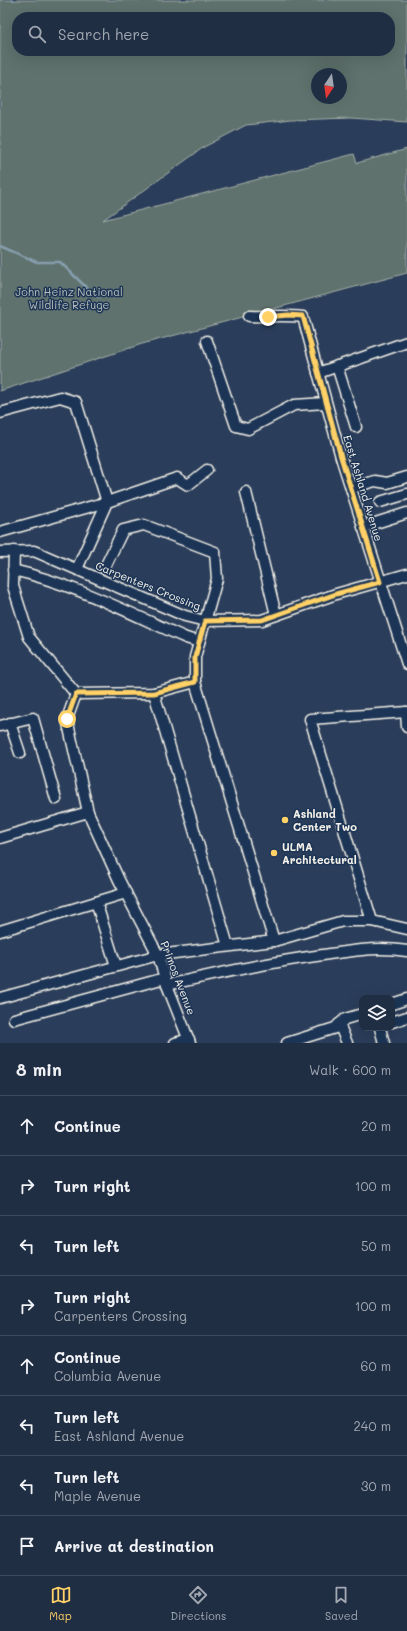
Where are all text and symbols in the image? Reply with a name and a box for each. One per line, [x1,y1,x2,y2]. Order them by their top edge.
search box [12,12,395,56]
icon: search [26,23,48,45]
text: Search here [58,24,149,44]
north arrow [311,68,347,104]
park label: John Heinz National Wildlife Refuge [15,284,123,312]
route end [259,308,277,326]
street label: East Ashland Avenue [340,433,387,543]
street label: Carpenters Crossing [93,558,203,614]
route start [58,710,76,728]
place label: Ashland Center Two [293,806,357,834]
marker: Ashland Center Two [280,815,290,825]
place label: ULMA Architectural [282,839,357,867]
marker: ULMA Architectural [269,848,279,858]
street label: Primos Avenue [158,939,199,1017]
map controls [359,995,395,1031]
button: layers [359,995,395,1031]
text: 8 min [16,1058,62,1080]
text: Walk · 600 m [309,1061,391,1078]
icon: ahead [16,1115,38,1137]
text: Continue [54,1116,121,1136]
text: 20 m [361,1117,391,1134]
icon: right [16,1175,38,1197]
text: Turn right [54,1176,131,1196]
text: 100 m [355,1177,391,1194]
icon: left [16,1235,38,1257]
text: Turn left [54,1236,119,1256]
text: 50 m [361,1237,391,1254]
text: Turn right [54,1287,131,1307]
icon: right [16,1295,38,1317]
text: 100 m [355,1297,391,1314]
text: Carpenters Crossing [54,1307,187,1324]
text: Continue [54,1347,121,1367]
icon: ahead [16,1355,38,1377]
text: 60 m [361,1357,391,1374]
text: Columbia Avenue [54,1367,161,1384]
text: Turn left [54,1407,119,1427]
icon: left [16,1415,38,1437]
text: 240 m [354,1417,391,1434]
text: East Ashland Avenue [54,1427,184,1444]
text: Turn left [54,1467,119,1487]
icon: left [16,1475,38,1497]
text: 30 m [361,1477,391,1494]
text: Maple Avenue [54,1487,141,1504]
icon: arrive [16,1535,38,1557]
text: Arrive at destination [54,1536,214,1556]
tab: Map [49,1584,72,1623]
tab: Directions [170,1584,226,1623]
tab: Saved [325,1584,358,1623]

